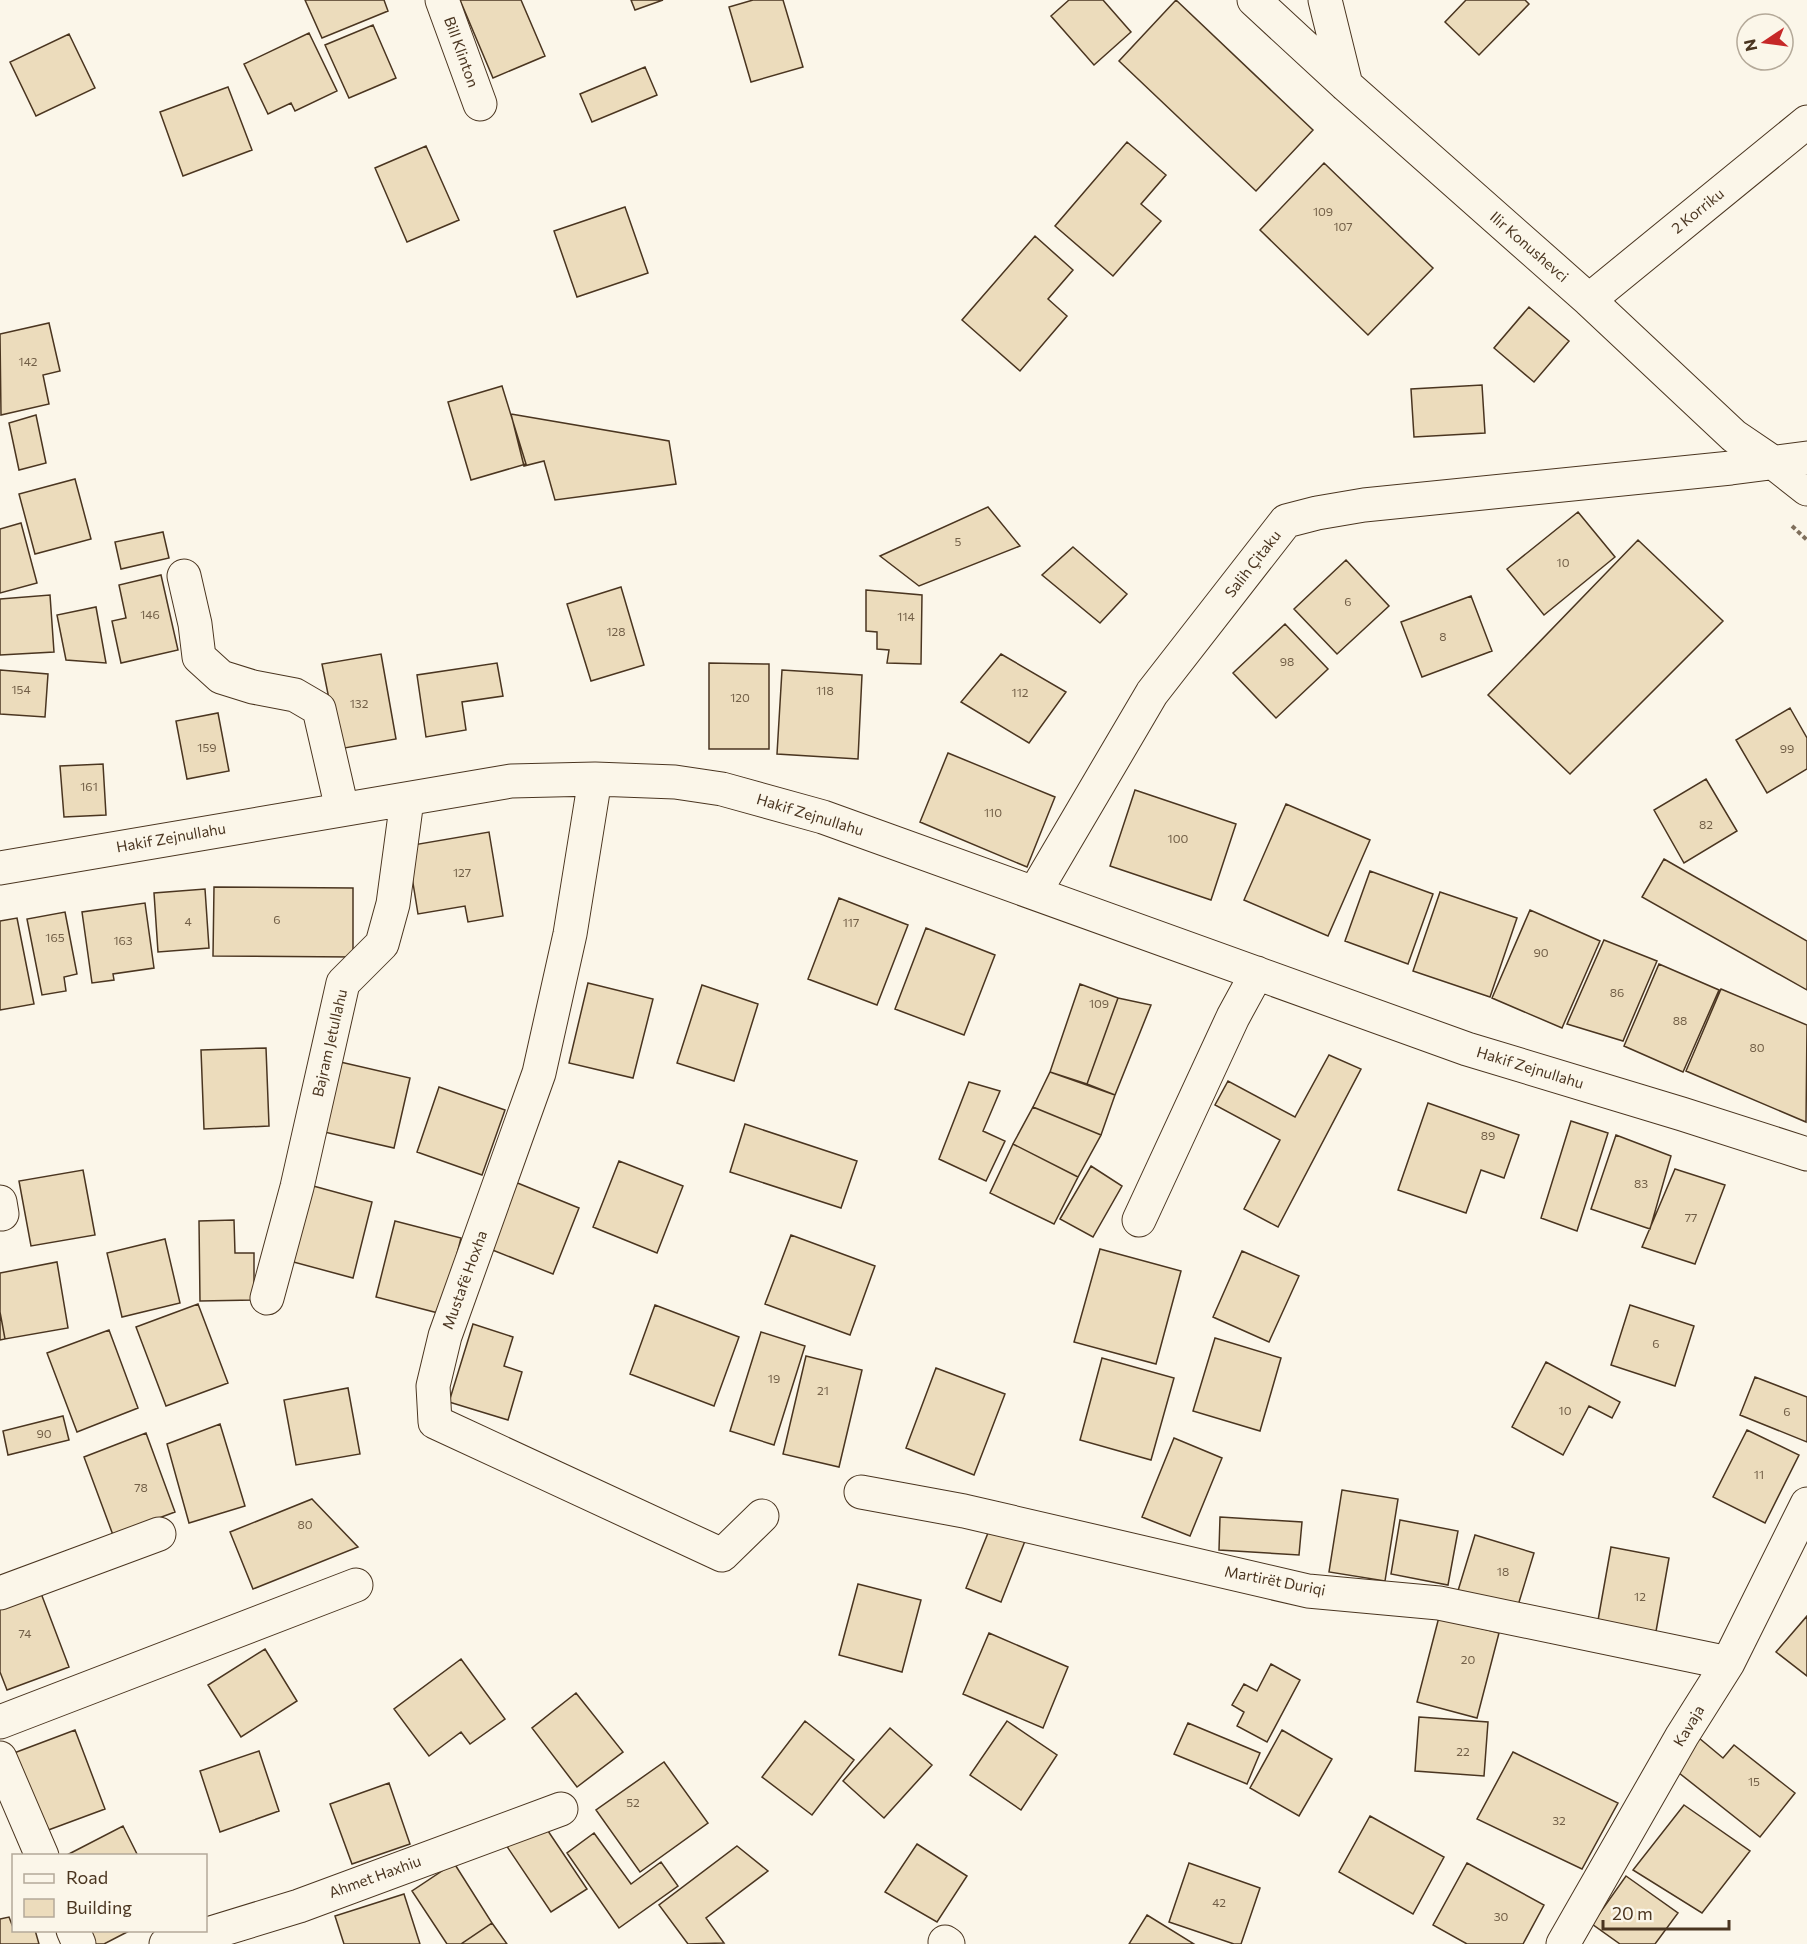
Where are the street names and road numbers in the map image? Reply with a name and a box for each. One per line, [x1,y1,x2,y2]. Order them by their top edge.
street label: Bill Klinton [441,14,483,89]
street label: 2 Korriku [1668,184,1727,237]
street label: Ilir Konushevci [1487,207,1573,285]
street label: Salih Çitaku [1220,526,1284,601]
street label: Hakif Zejnullahu [755,789,866,839]
street label: Hakif Zejnullahu [115,819,227,856]
street label: Bajram Jetullahu [308,987,350,1098]
street label: Hakif Zejnullahu [1475,1042,1586,1092]
street label: Mustafë Hoxha [438,1228,490,1332]
street label: Martirët Duriqi [1223,1561,1327,1599]
street label: Kavaja [1669,1702,1707,1749]
street label: Ahmet Haxhiu [326,1851,423,1901]

